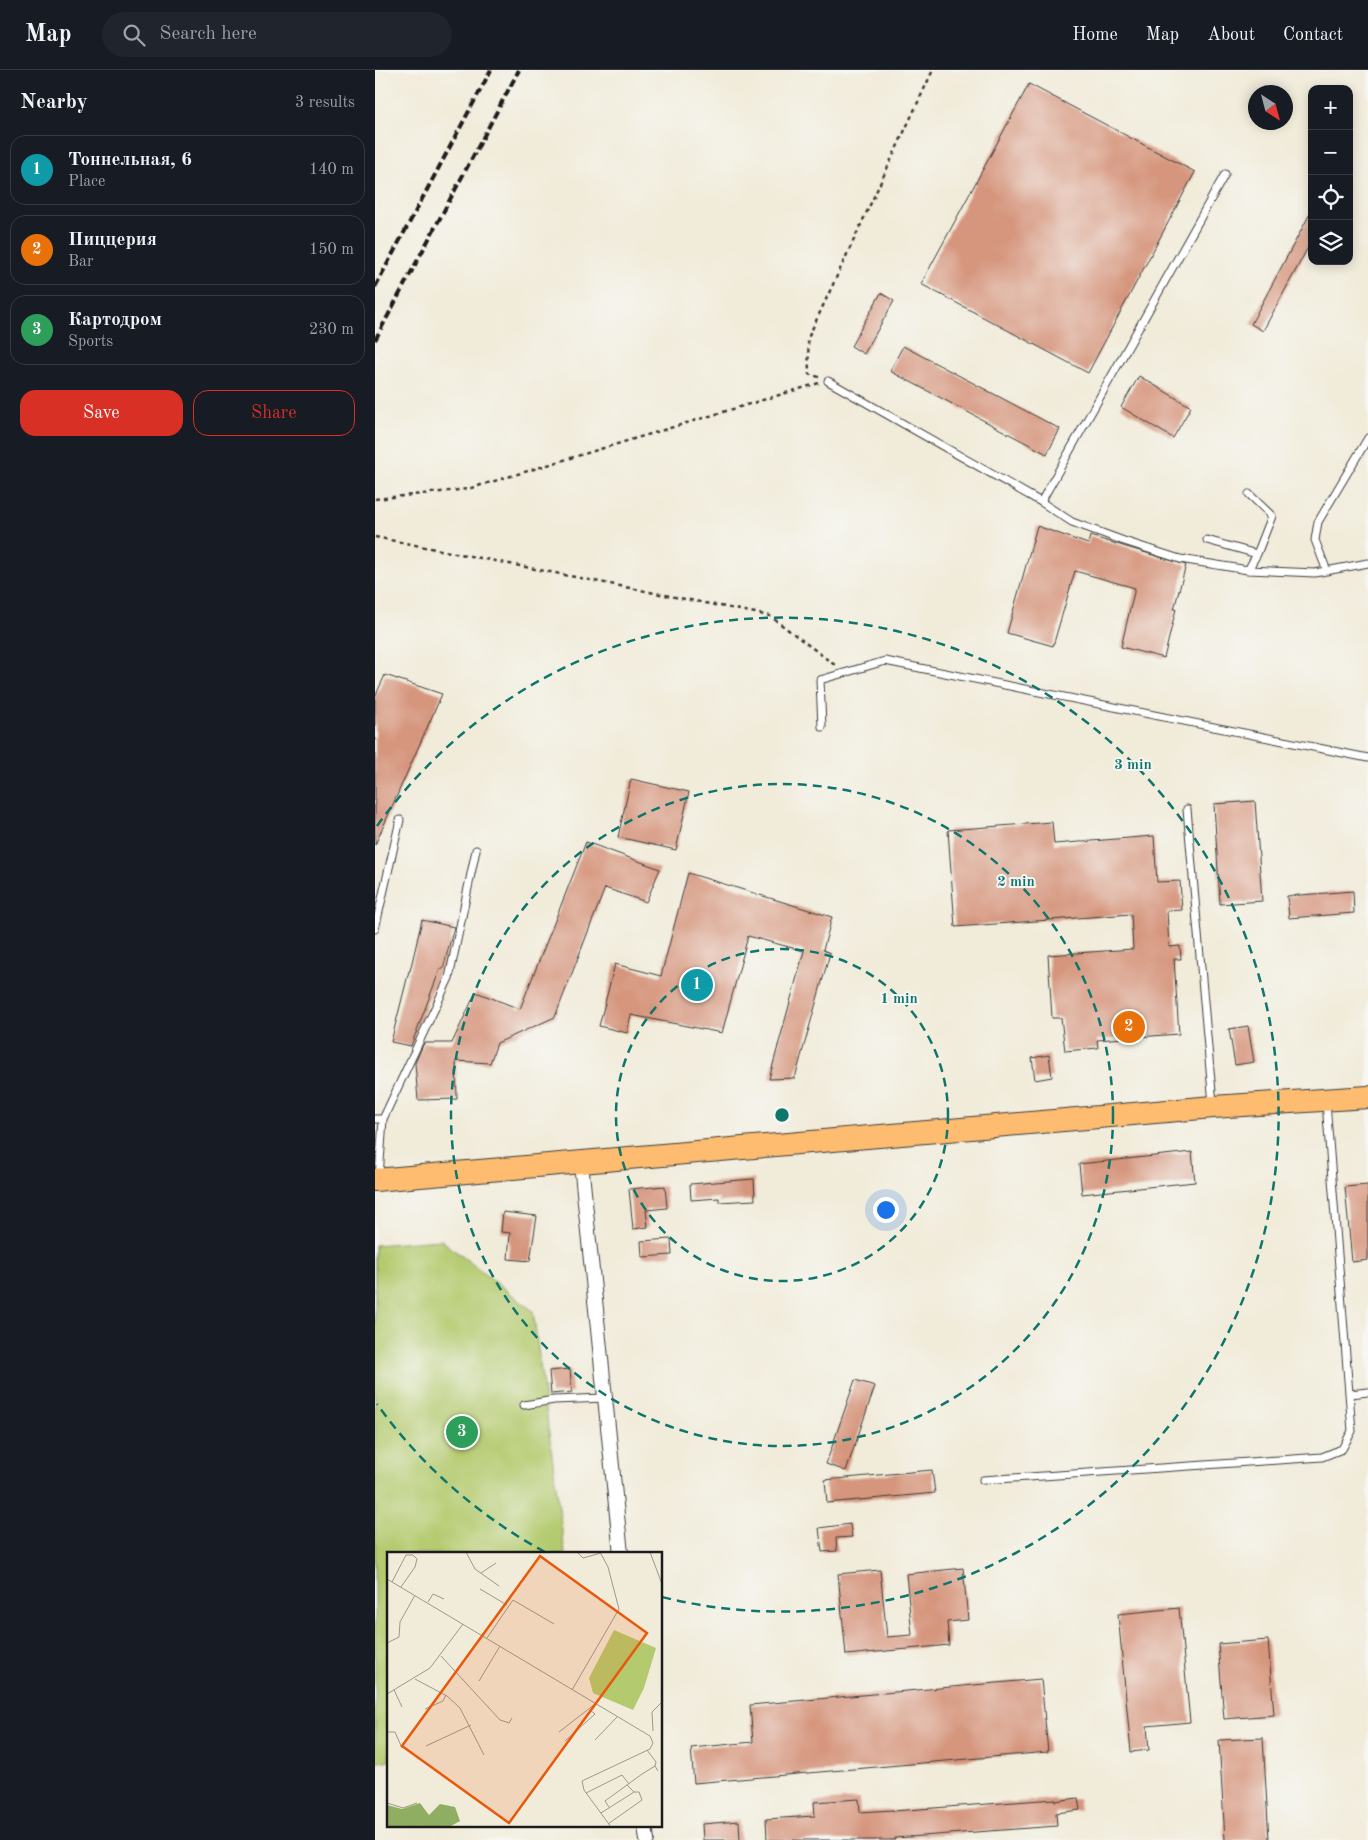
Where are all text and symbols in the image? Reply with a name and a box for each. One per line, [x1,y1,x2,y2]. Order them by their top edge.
search box [102,12,452,57]
icon: search [120,21,148,49]
text: Map [25,23,72,47]
text: Search here [160,25,257,44]
text: Home [1072,26,1118,44]
text: Map [1146,26,1179,44]
text: About [1207,26,1255,44]
text: Contact [1283,26,1343,44]
north arrow [1248,85,1293,130]
map controls [1308,85,1353,265]
button: + [1308,85,1353,130]
text: Nearby [20,92,88,113]
text: 3 results [295,95,355,111]
button: − [1308,130,1353,175]
text: Тоннельная, 6 [68,151,192,170]
text: 1 [32,162,42,178]
text: 140 m [309,162,354,178]
text: Place [68,174,105,190]
button: locate [1308,175,1353,220]
button: layers [1308,220,1353,265]
text: Пиццерия [68,231,157,250]
text: 2 [32,242,42,258]
text: 150 m [309,242,354,258]
text: Bar [68,254,94,270]
text: Картодром [68,311,162,330]
text: 3 [32,322,42,338]
text: 230 m [309,322,354,338]
text: Sports [68,334,113,350]
button: Save [20,390,183,436]
button: Share [193,390,355,436]
text: 3 min [1114,758,1152,773]
text: 2 min [997,875,1035,890]
pin: 1 [681,966,713,1004]
text: 1 min [880,992,918,1007]
pin: 2 [1113,1008,1145,1046]
centre of rings [773,1106,791,1124]
your location [873,1197,899,1223]
pin: 3 [446,1413,478,1451]
inset map [387,1552,663,1828]

